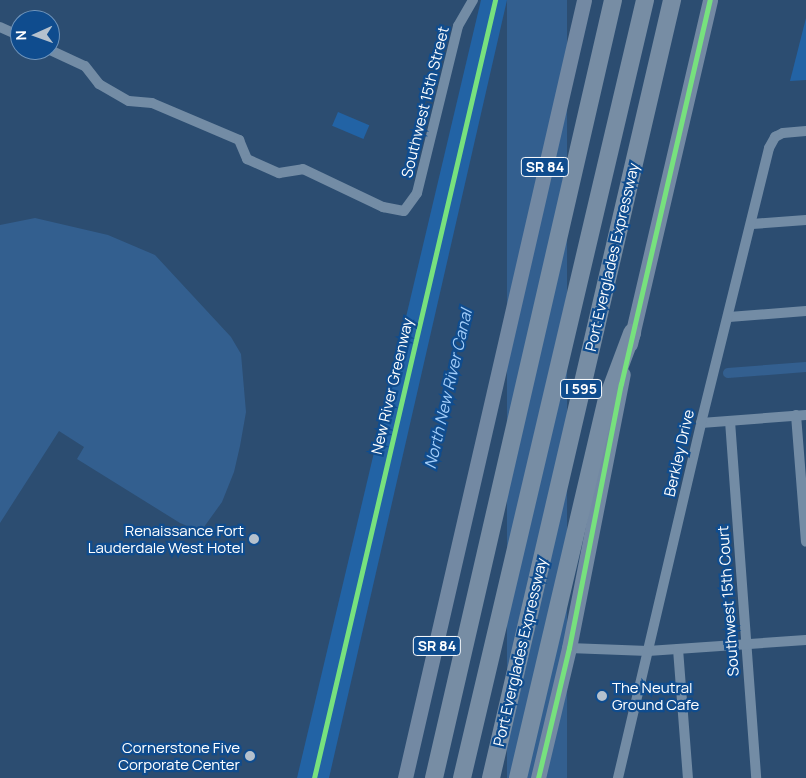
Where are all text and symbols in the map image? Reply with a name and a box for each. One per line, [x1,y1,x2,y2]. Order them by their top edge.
north arrow [10,10,60,60]
street label: Southwest 15th Street [397,24,453,180]
text: N [11,30,30,41]
road number: SR 84 [520,156,570,178]
street label: Port Everglades Expressway [582,161,642,353]
water label: North New River Canal [420,307,476,471]
street label: New River Greenway [368,316,416,456]
road number: I 595 [560,378,602,400]
street label: Berkley Drive [660,408,698,498]
place label: Renaissance Fort Lauderdale West Hotel [88,521,244,556]
street label: Southwest 15th Court [714,525,742,677]
marker: Renaissance Fort Lauderdale West Hotel [248,533,260,545]
street label: Port Everglades Expressway [490,556,550,748]
road number: SR 84 [412,634,462,658]
place label: The Neutral Ground Cafe [612,678,699,713]
marker: The Neutral Ground Cafe [596,690,608,702]
place label: Cornerstone Five Corporate Center [118,738,240,773]
marker: Cornerstone Five Corporate Center [244,750,256,762]

